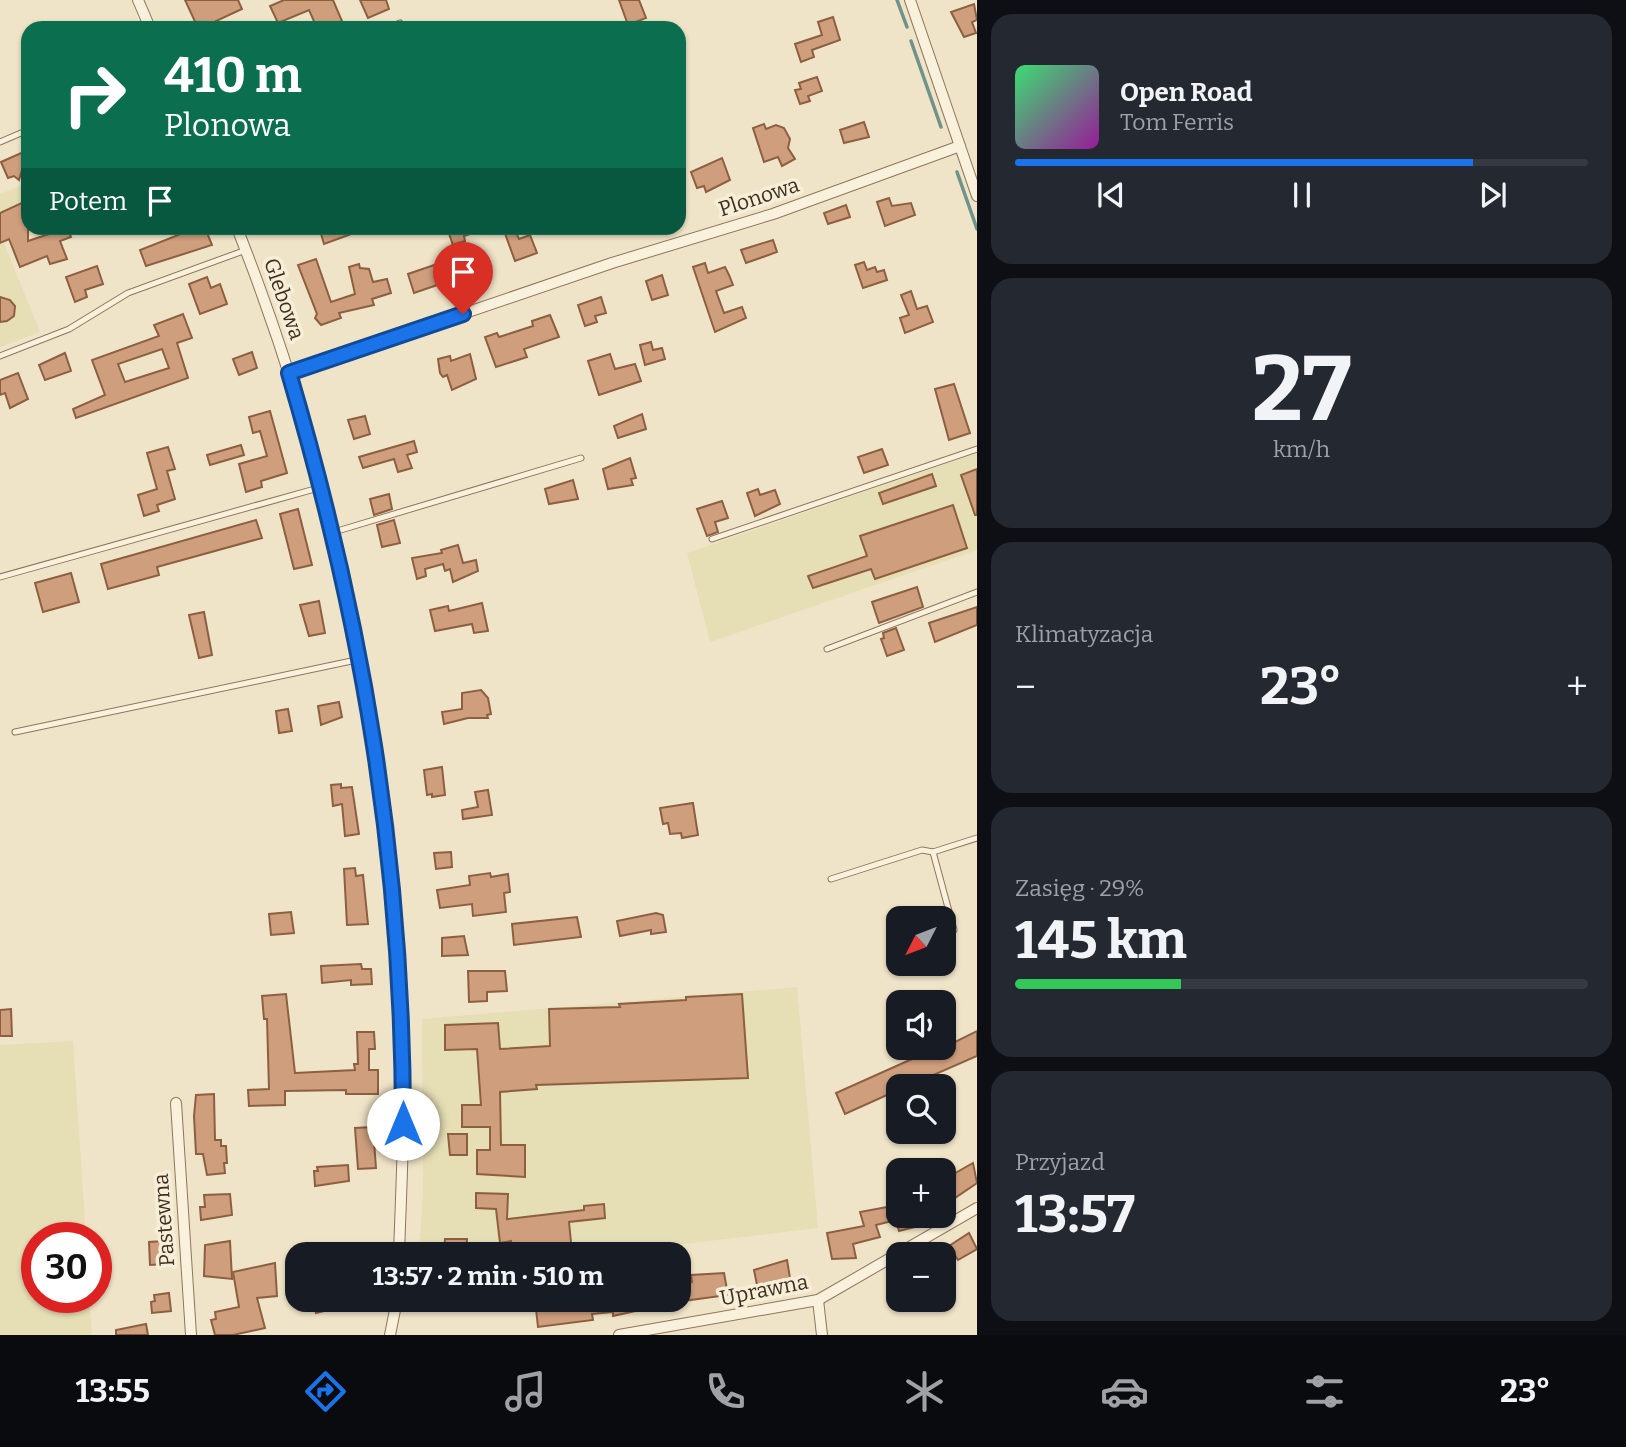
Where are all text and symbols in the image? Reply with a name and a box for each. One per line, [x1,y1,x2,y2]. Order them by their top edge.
text: 410 m [164,46,302,105]
icon: right [49,49,140,140]
text: Open Road [1120,77,1252,108]
text: Plonowa [164,106,291,144]
text: Tom Ferris [1120,108,1234,136]
street label: Plonowa [715,172,803,222]
icon: previous [1092,176,1130,214]
icon: pause [1283,176,1321,214]
icon: next [1474,176,1512,214]
icon: arrive [141,182,179,220]
text: Potem [49,186,127,217]
pin [433,242,493,314]
icon: arrive [444,253,482,291]
street label: Glebowa [258,255,310,344]
text: 27 [1252,335,1351,444]
text: km/h [1273,435,1330,463]
text: Klimatyzacja [1015,620,1153,648]
text: 23° [1260,655,1342,718]
text: − [1015,664,1036,710]
text: + [1566,664,1588,710]
text: Zasięg · 29% [1015,874,1145,902]
north arrow [886,906,956,976]
map controls [886,906,956,1312]
text: 145 km [1015,909,1187,972]
button: sound [886,990,956,1060]
button: search [886,1074,956,1144]
position arrow [366,1087,440,1161]
text: Przyjazd [1015,1148,1105,1176]
button: + [886,1158,956,1228]
street label: Pastewna [148,1172,180,1267]
text: 13:57 [1015,1183,1135,1246]
speed limit sign: 30 [21,1222,112,1313]
button: − [886,1242,956,1312]
text: 13:57 · 2 min · 510 m [372,1261,604,1292]
street label: Uprawna [718,1269,811,1311]
icon: directions [301,1367,350,1416]
icon: music [501,1367,550,1416]
icon: phone [701,1367,750,1416]
icon: climate [900,1367,949,1416]
icon: car [1100,1367,1149,1416]
icon: filters [1300,1367,1349,1416]
text: 13:55 [75,1372,150,1410]
text: 23° [1500,1372,1551,1410]

